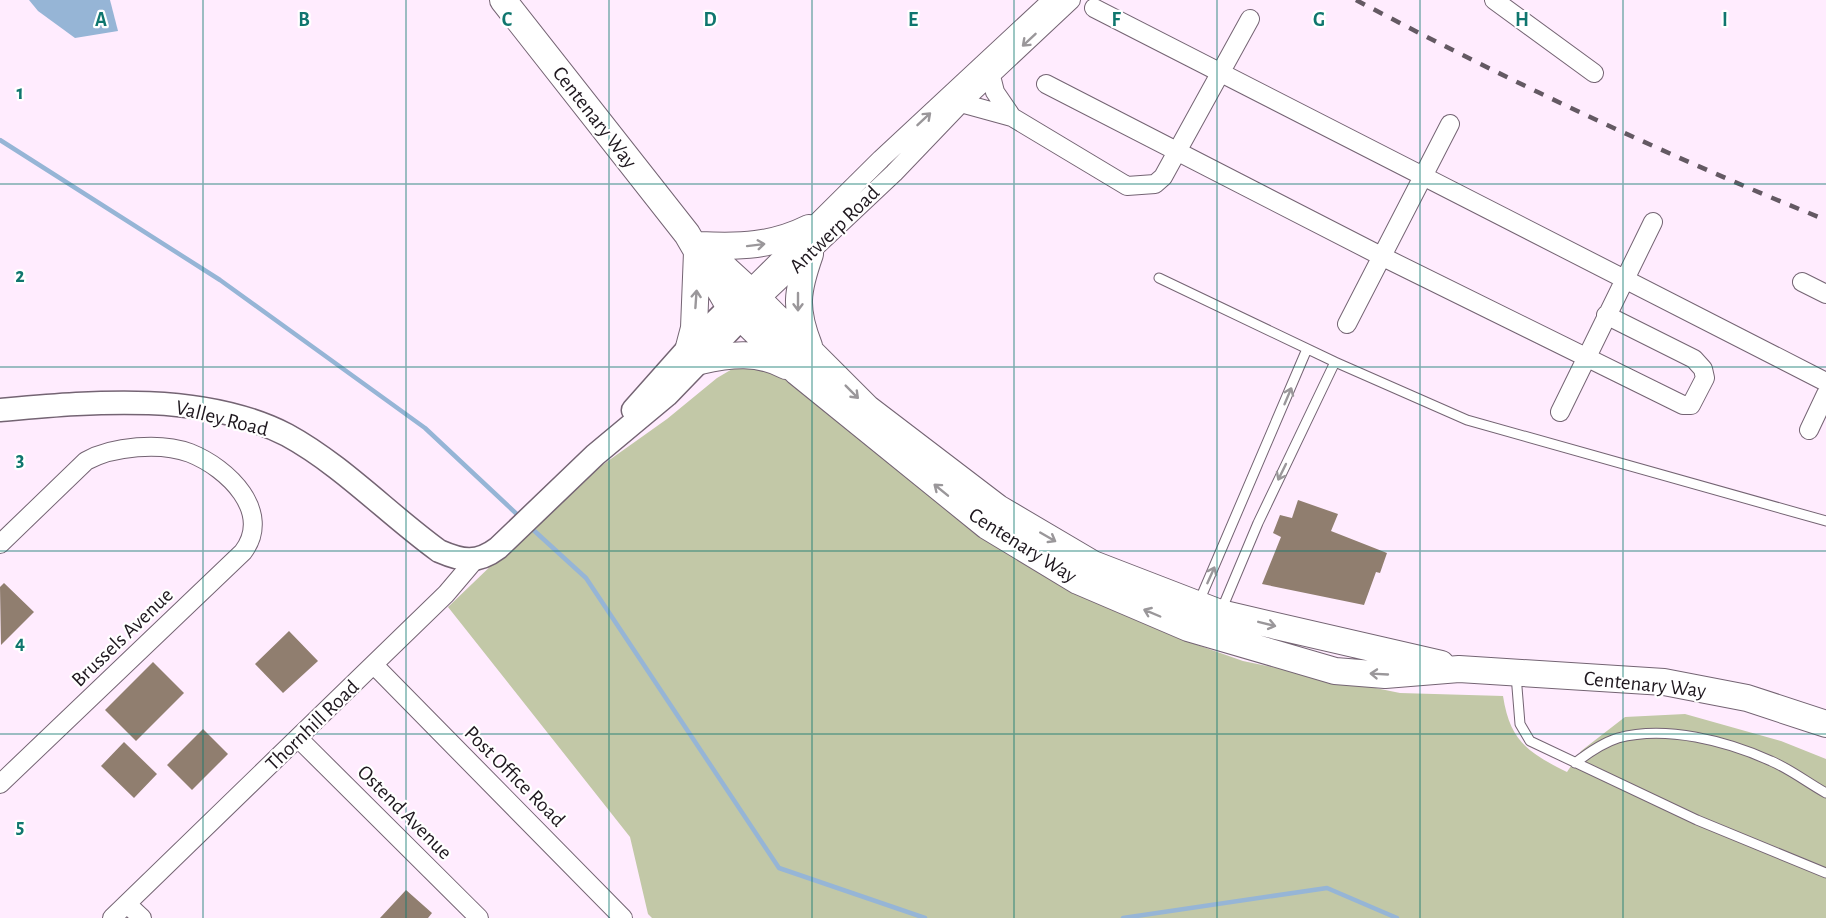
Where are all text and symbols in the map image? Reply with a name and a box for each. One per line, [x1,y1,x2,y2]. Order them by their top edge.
text: A [95,10,107,30]
text: B [298,10,310,30]
text: C [502,10,513,30]
text: D [703,10,717,30]
text: E [908,10,918,30]
text: F [1111,10,1121,30]
text: G [1313,10,1325,30]
text: H [1515,10,1529,30]
text: I [1722,10,1728,30]
one-way arrow [1021,33,1036,47]
street label: Centenary Way [548,62,641,172]
text: 1 [16,83,24,103]
one-way arrow [916,112,931,126]
street label: Antwerp Road [785,182,883,277]
one-way arrow [746,239,766,250]
text: 2 [15,266,25,286]
one-way arrow [690,290,701,310]
one-way arrow [792,292,804,312]
one-way arrow [844,385,859,400]
one-way arrow [1283,387,1294,405]
street label: Valley Road [173,397,270,440]
text: 3 [16,450,24,470]
one-way arrow [1276,462,1288,480]
one-way arrow [934,483,950,496]
street label: Centenary Way [965,504,1080,587]
one-way arrow [1039,532,1056,544]
one-way arrow [1205,566,1217,584]
street label: Brussels Avenue [68,584,177,691]
one-way arrow [1143,607,1161,618]
one-way arrow [1258,619,1277,631]
text: 4 [15,633,25,653]
street label: Centenary Way [1583,668,1707,701]
one-way arrow [1370,669,1390,680]
street label: Thornhill Road [262,676,363,775]
street label: Post Office Road [460,722,569,831]
street label: Ostend Avenue [354,761,456,863]
text: 5 [16,817,24,837]

